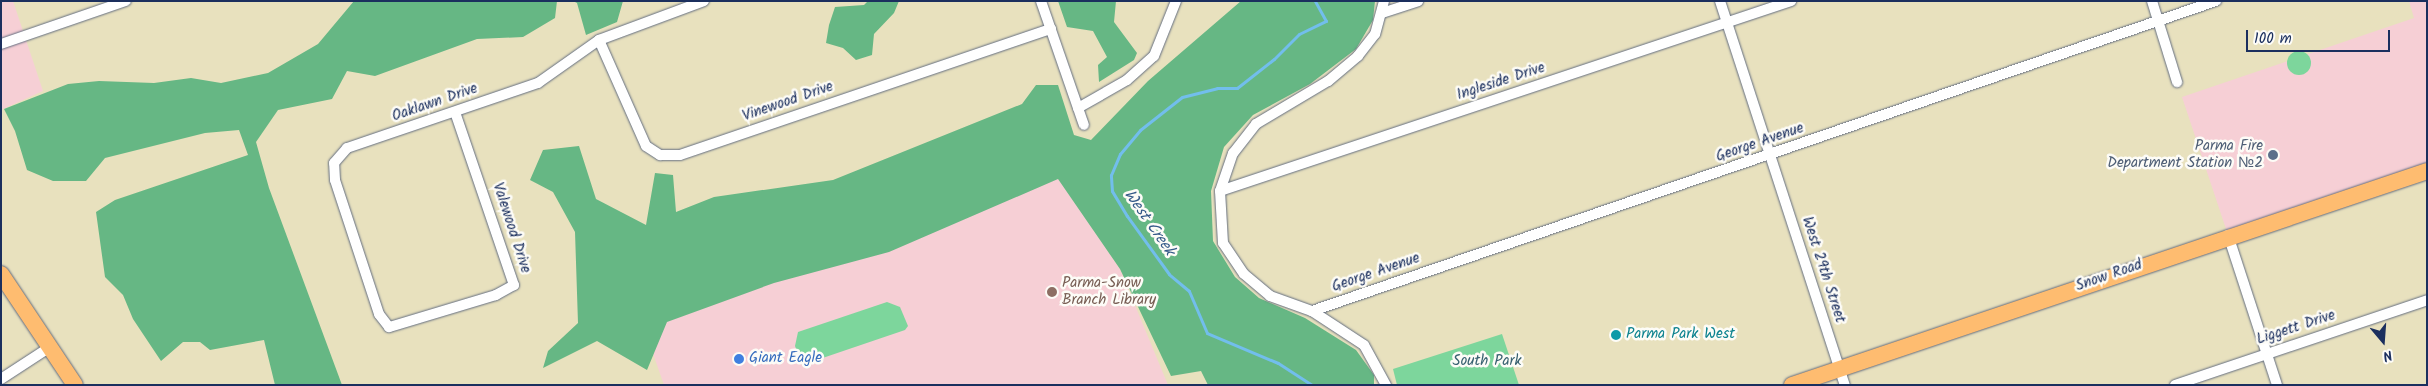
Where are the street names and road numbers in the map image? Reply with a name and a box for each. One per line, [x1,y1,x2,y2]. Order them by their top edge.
street label: Ingleside Drive [1455,59,1547,105]
street label: Vinewood Drive [740,78,836,126]
street label: Oaklawn Drive [390,80,480,126]
street label: George Avenue [1714,120,1806,166]
street label: Valewood Drive [488,181,534,275]
street label: West 29th Street [1797,215,1849,325]
street label: George Avenue [1330,250,1422,296]
street label: Snow Road [2073,256,2145,296]
street label: Liggett Drive [2254,307,2338,349]

